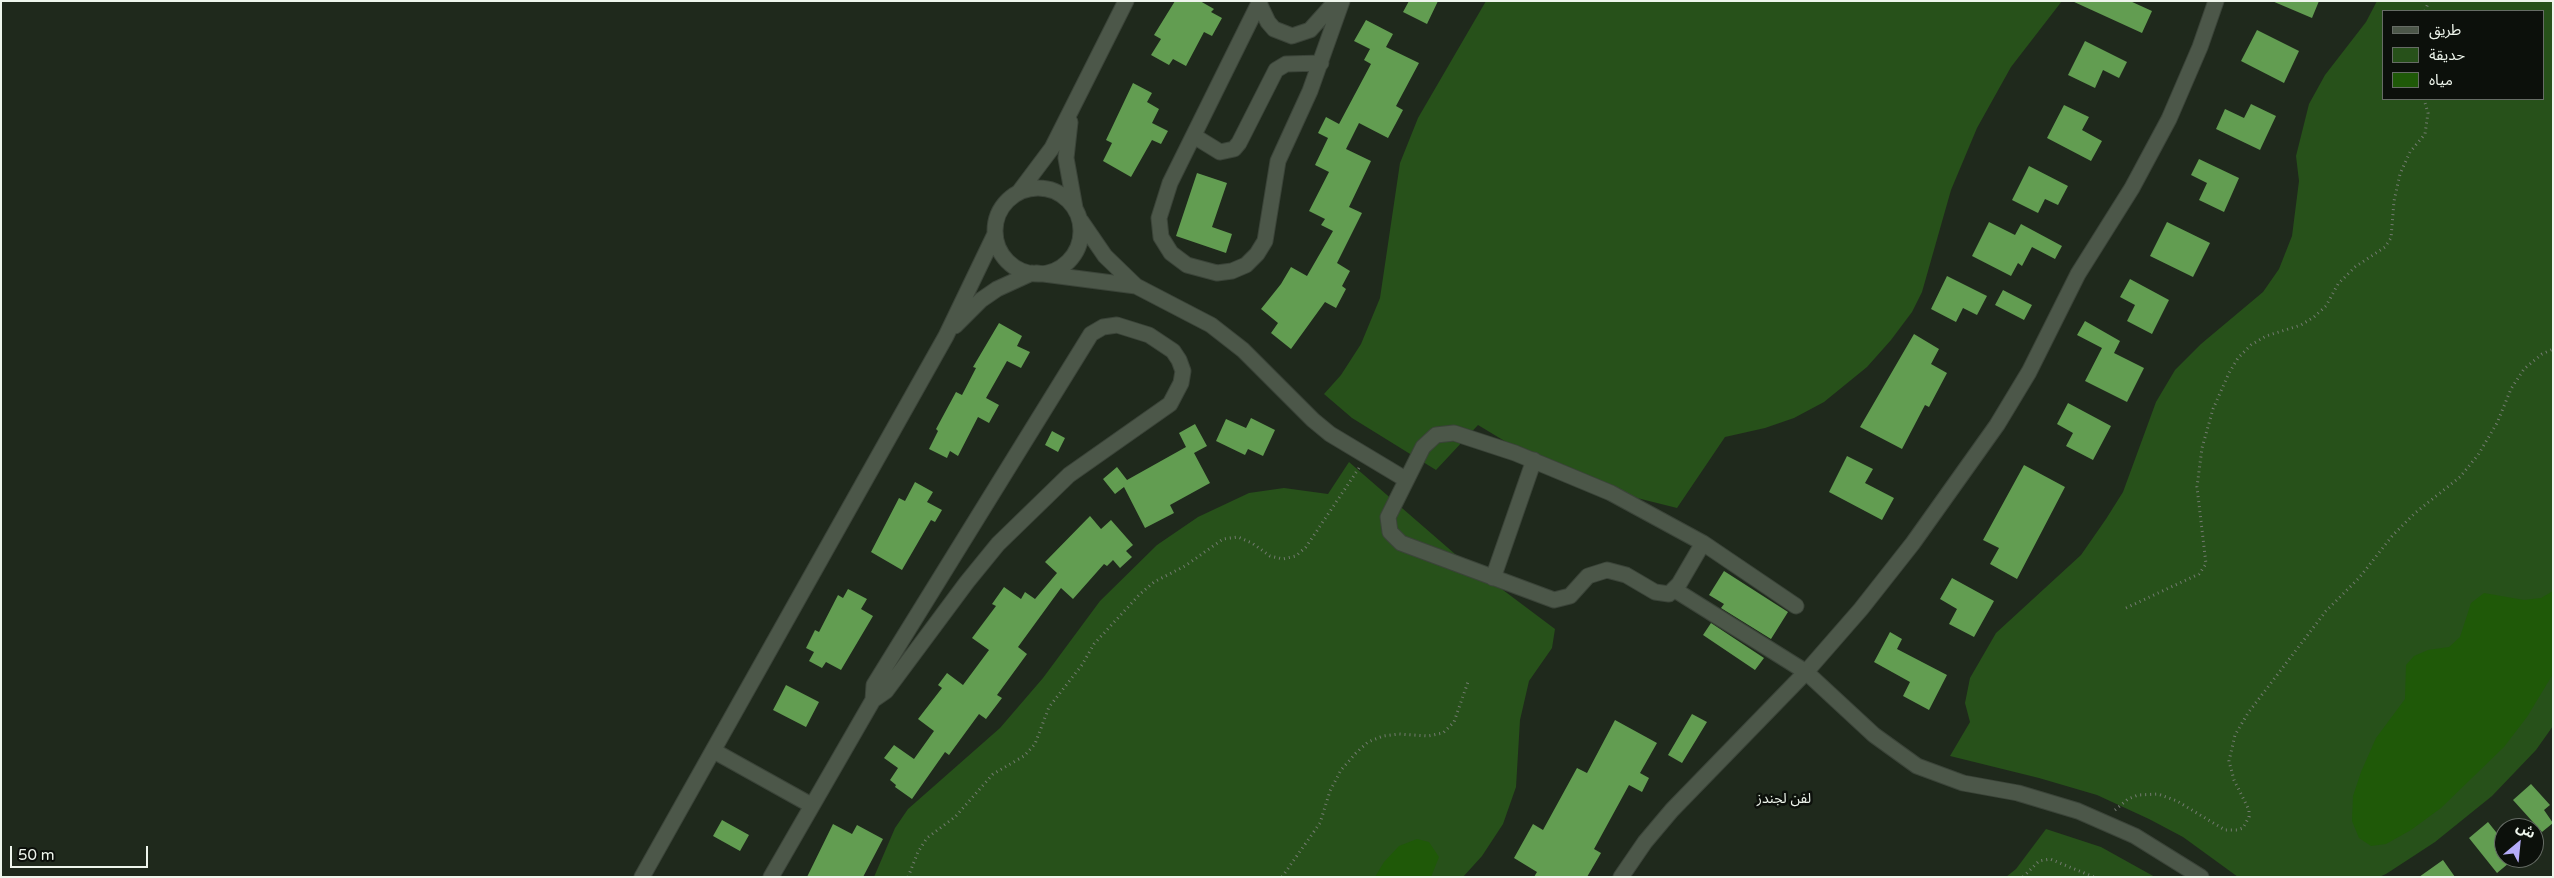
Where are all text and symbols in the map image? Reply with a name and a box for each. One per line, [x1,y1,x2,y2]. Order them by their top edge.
legend [2382,10,2544,100]
text: طريق [2429,21,2461,39]
text: حديقة [2429,46,2465,64]
text: مياه [2429,71,2453,89]
district label: لفن لجندز [1757,791,1811,807]
north arrow [2494,818,2544,868]
text: ش [2513,818,2538,842]
scale bar [12,836,150,868]
text: 50 m [18,846,55,864]

